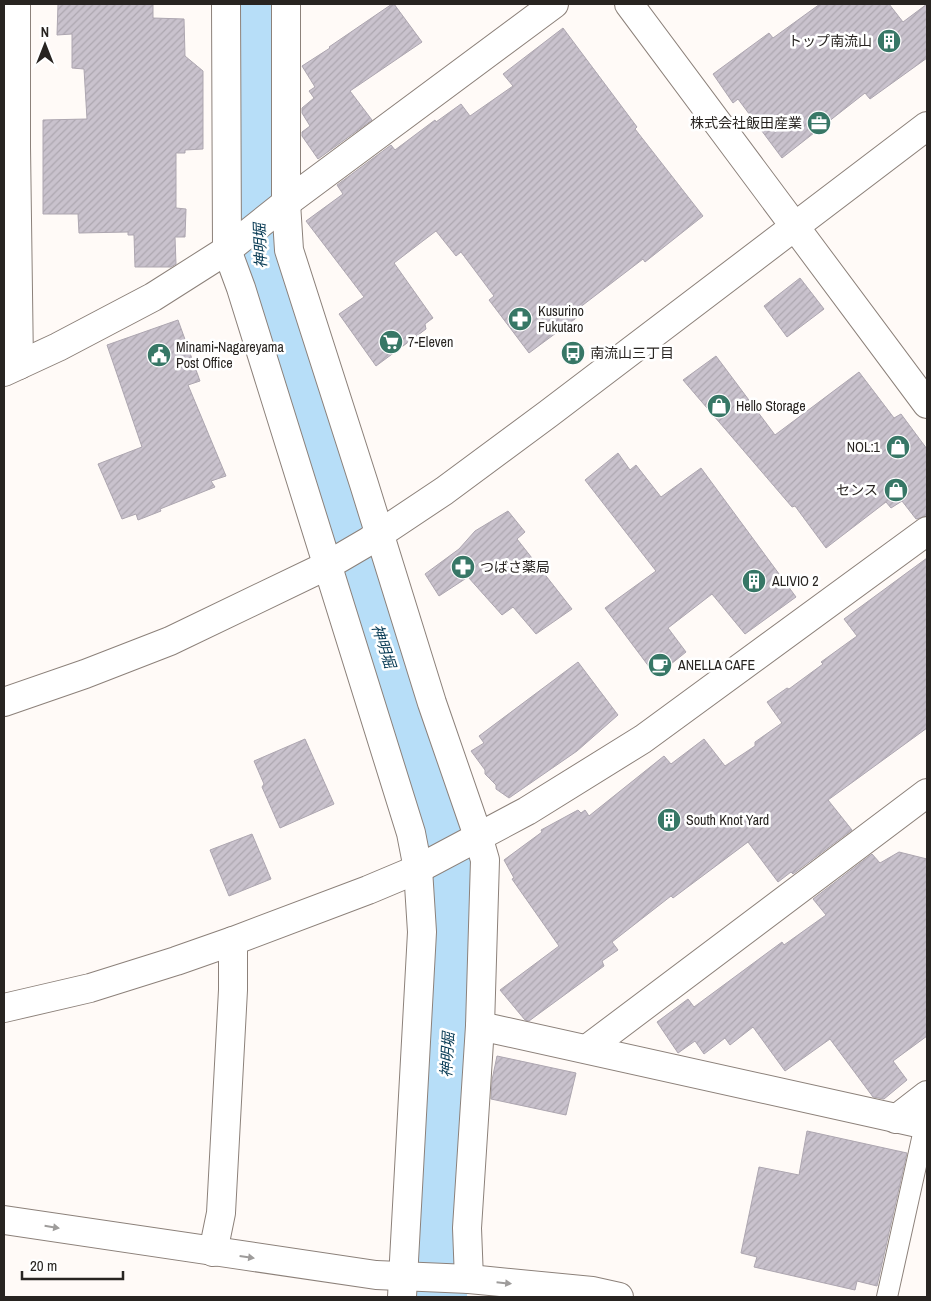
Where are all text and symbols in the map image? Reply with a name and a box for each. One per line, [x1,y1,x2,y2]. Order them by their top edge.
north arrow [20,20,70,70]
text: N [41,23,49,41]
building icon: トップ南流山 [876,28,902,54]
place label: トップ南流山 [788,32,872,50]
office icon: 株式会社飯田産業 [806,110,832,136]
place label: 株式会社飯田産業 [690,114,802,132]
water label: 神明堀 [249,221,271,269]
place label: Kusurino Fukutaro [538,302,584,336]
pharmacy icon: Kusurino Fukutaro [507,306,533,332]
supermarket icon: 7-Eleven [378,329,404,355]
place label: 7-Eleven [408,333,453,351]
place label: Minami-Nagareyama Post Office [176,338,284,372]
bus stop icon: 南流山三丁目 [560,340,586,366]
public building icon: Minami-Nagareyama Post Office [146,342,172,368]
place label: 南流山三丁目 [590,344,674,362]
shop icon: Hello Storage [706,393,732,419]
place label: Hello Storage [736,397,806,415]
shop icon: NOL:1 [885,434,911,460]
place label: NOL:1 [847,438,881,456]
shop icon: センス [883,477,909,503]
place label: センス [836,481,878,499]
pharmacy icon: つばさ薬局 [450,554,476,580]
place label: つばさ薬局 [480,558,550,576]
building icon: ALIVIO 2 [741,568,767,594]
place label: ALIVIO 2 [771,572,819,590]
water label: 神明堀 [367,621,402,673]
cafe icon: ANELLA CAFE [647,652,673,678]
place label: ANELLA CAFE [677,656,755,674]
building icon: South Knot Yard [656,807,682,833]
place label: South Knot Yard [686,811,769,829]
water label: 神明堀 [435,1030,459,1078]
one-way arrow [44,1224,60,1232]
scale bar [22,1248,124,1280]
one-way arrow [240,1253,256,1261]
text: 20 m [30,1255,57,1276]
one-way arrow [497,1279,513,1287]

